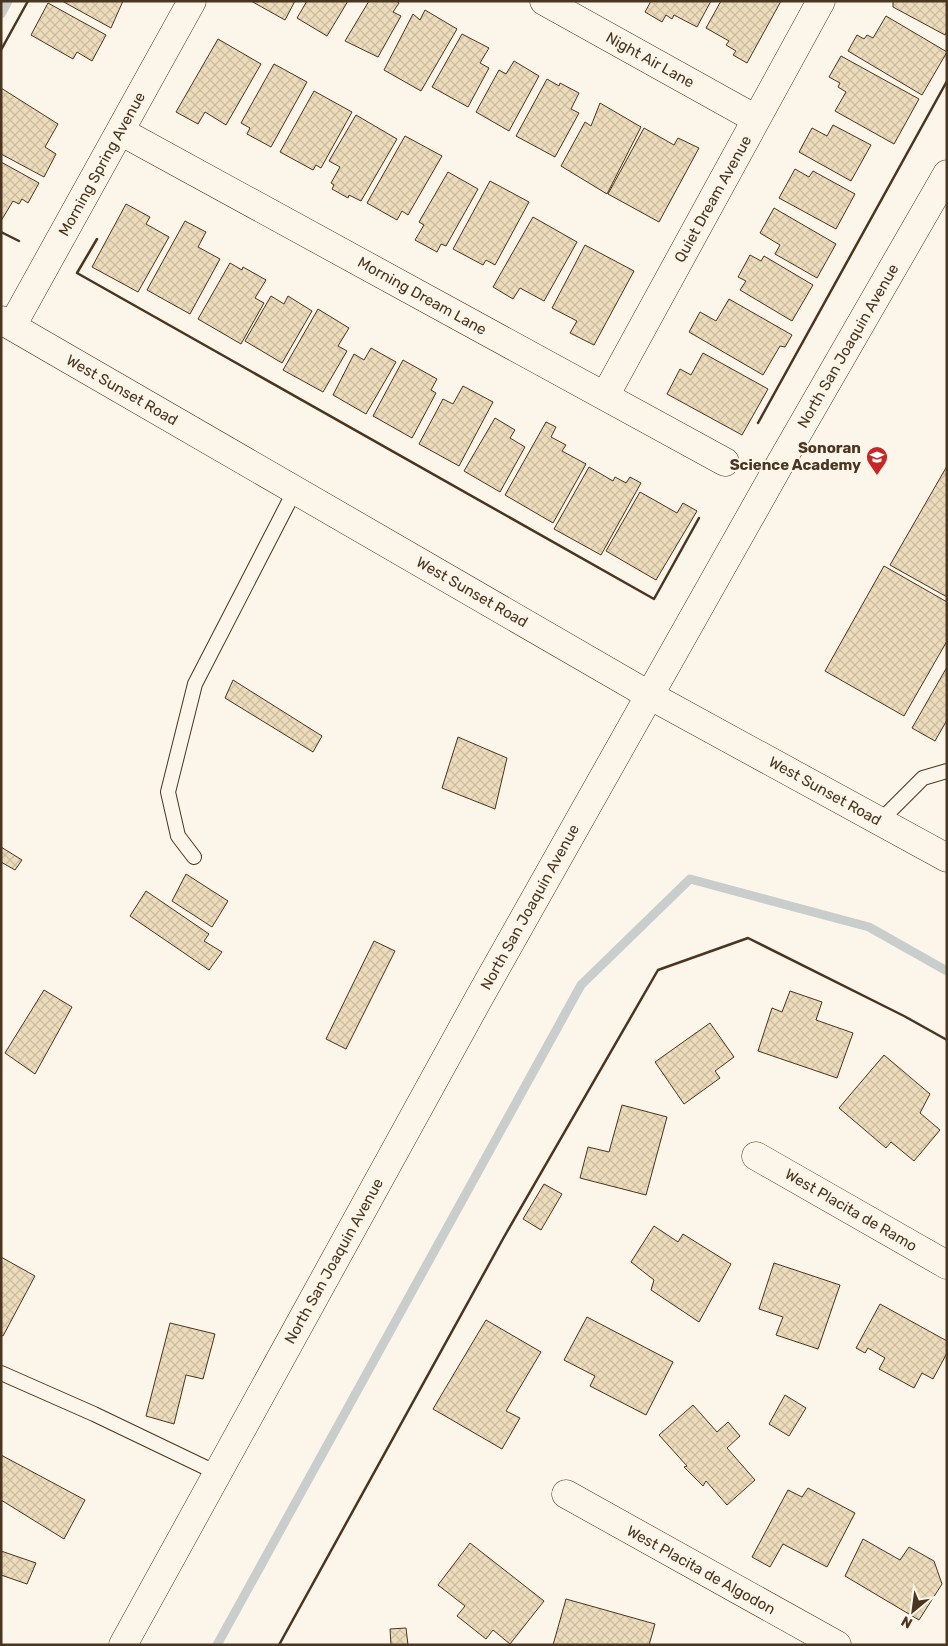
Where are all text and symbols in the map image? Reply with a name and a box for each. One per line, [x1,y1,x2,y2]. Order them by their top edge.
street label: Night Air Lane [603,28,697,92]
street label: Morning Spring Avenue [55,89,149,239]
street label: Quiet Dream Avenue [671,132,755,266]
street label: Morning Dream Lane [354,253,490,339]
street label: North San Joaquin Avenue [794,261,902,431]
street label: West Sunset Road [63,351,181,429]
place label: Sonoran Science Academy [730,439,861,474]
school or university icon: Sonoran Science Academy [865,445,889,476]
street label: West Sunset Road [413,553,531,631]
street label: West Sunset Road [766,753,884,829]
street label: North San Joaquin Avenue [477,821,583,993]
street label: West Placita de Ramo [782,1165,920,1255]
street label: North San Joaquin Avenue [281,1175,387,1347]
street label: West Placita de Algodon [624,1522,778,1618]
north arrow [888,1586,938,1636]
text: N [898,1612,915,1632]

